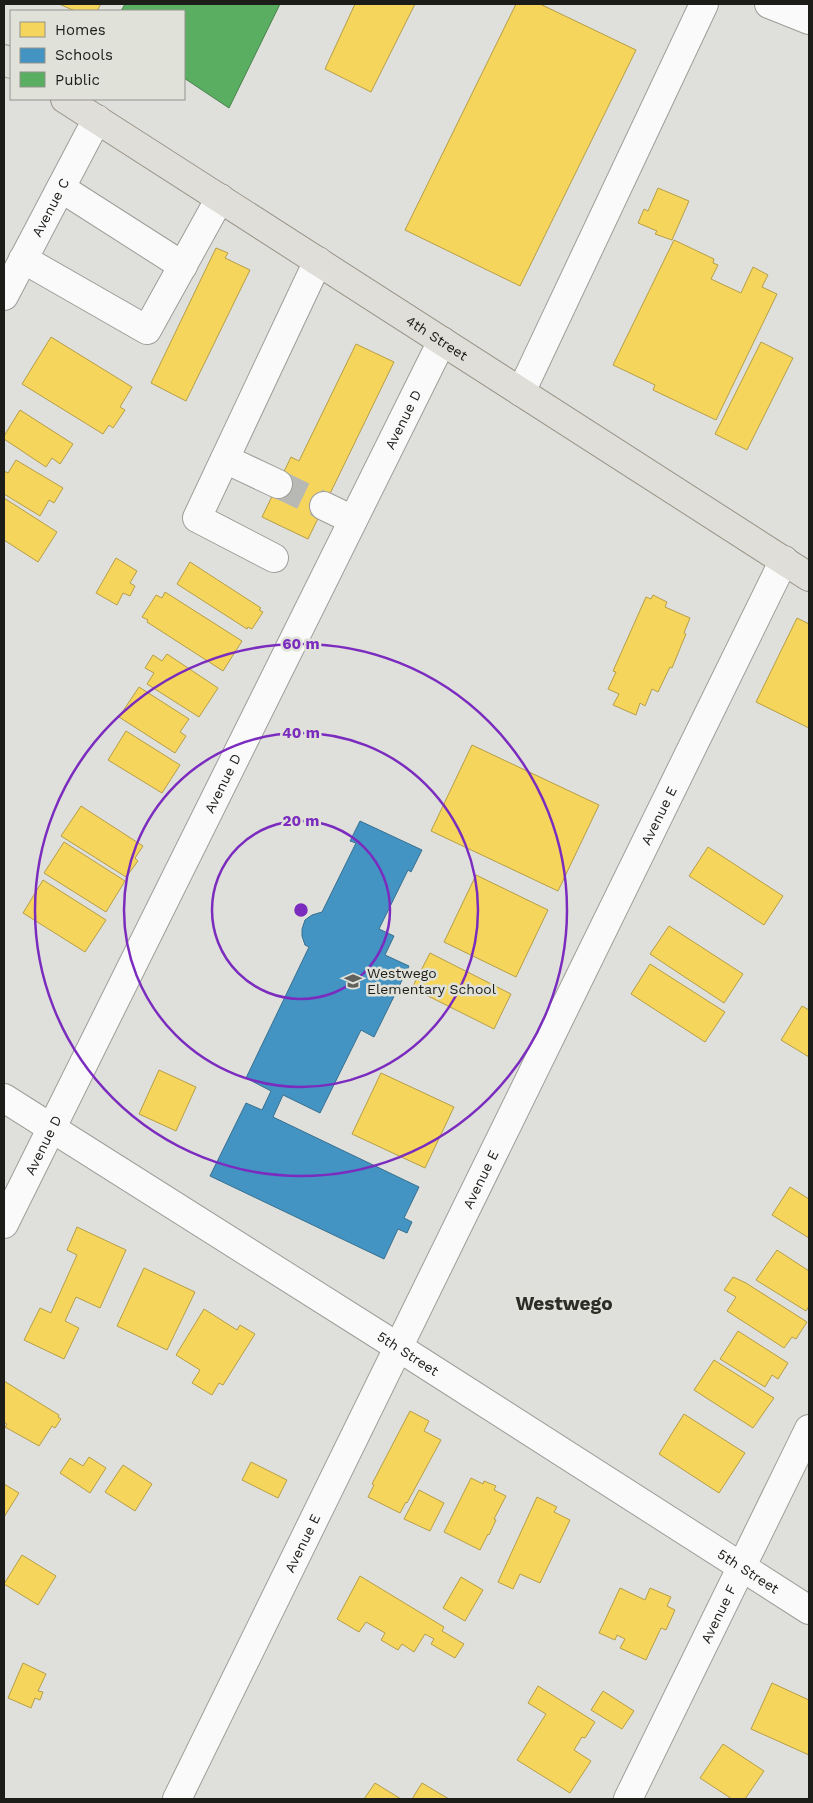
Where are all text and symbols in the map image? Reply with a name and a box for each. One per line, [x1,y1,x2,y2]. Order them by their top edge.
legend [10,10,185,100]
text: Homes [55,21,106,39]
text: Schools [55,46,113,64]
text: Public [55,71,100,89]
street label: Avenue C [29,175,72,239]
street label: 4th Street [403,312,471,364]
street label: Avenue D [382,387,425,452]
text: 60 m [282,635,320,653]
text: 40 m [282,724,320,742]
street label: Avenue D [201,751,244,816]
street label: Avenue E [638,784,680,848]
text: 20 m [282,812,320,830]
centre of rings [292,901,310,919]
place label: Westwego Elementary School [367,965,497,997]
school or university icon: Westwego Elementary School [343,971,363,991]
street label: Avenue D [22,1113,65,1178]
street label: Avenue E [459,1147,502,1211]
district label: Westwego [515,1292,613,1315]
street label: 5th Street [374,1328,442,1379]
street label: Avenue E [281,1511,324,1575]
street label: 5th Street [715,1546,782,1597]
street label: Avenue F [698,1582,740,1646]

